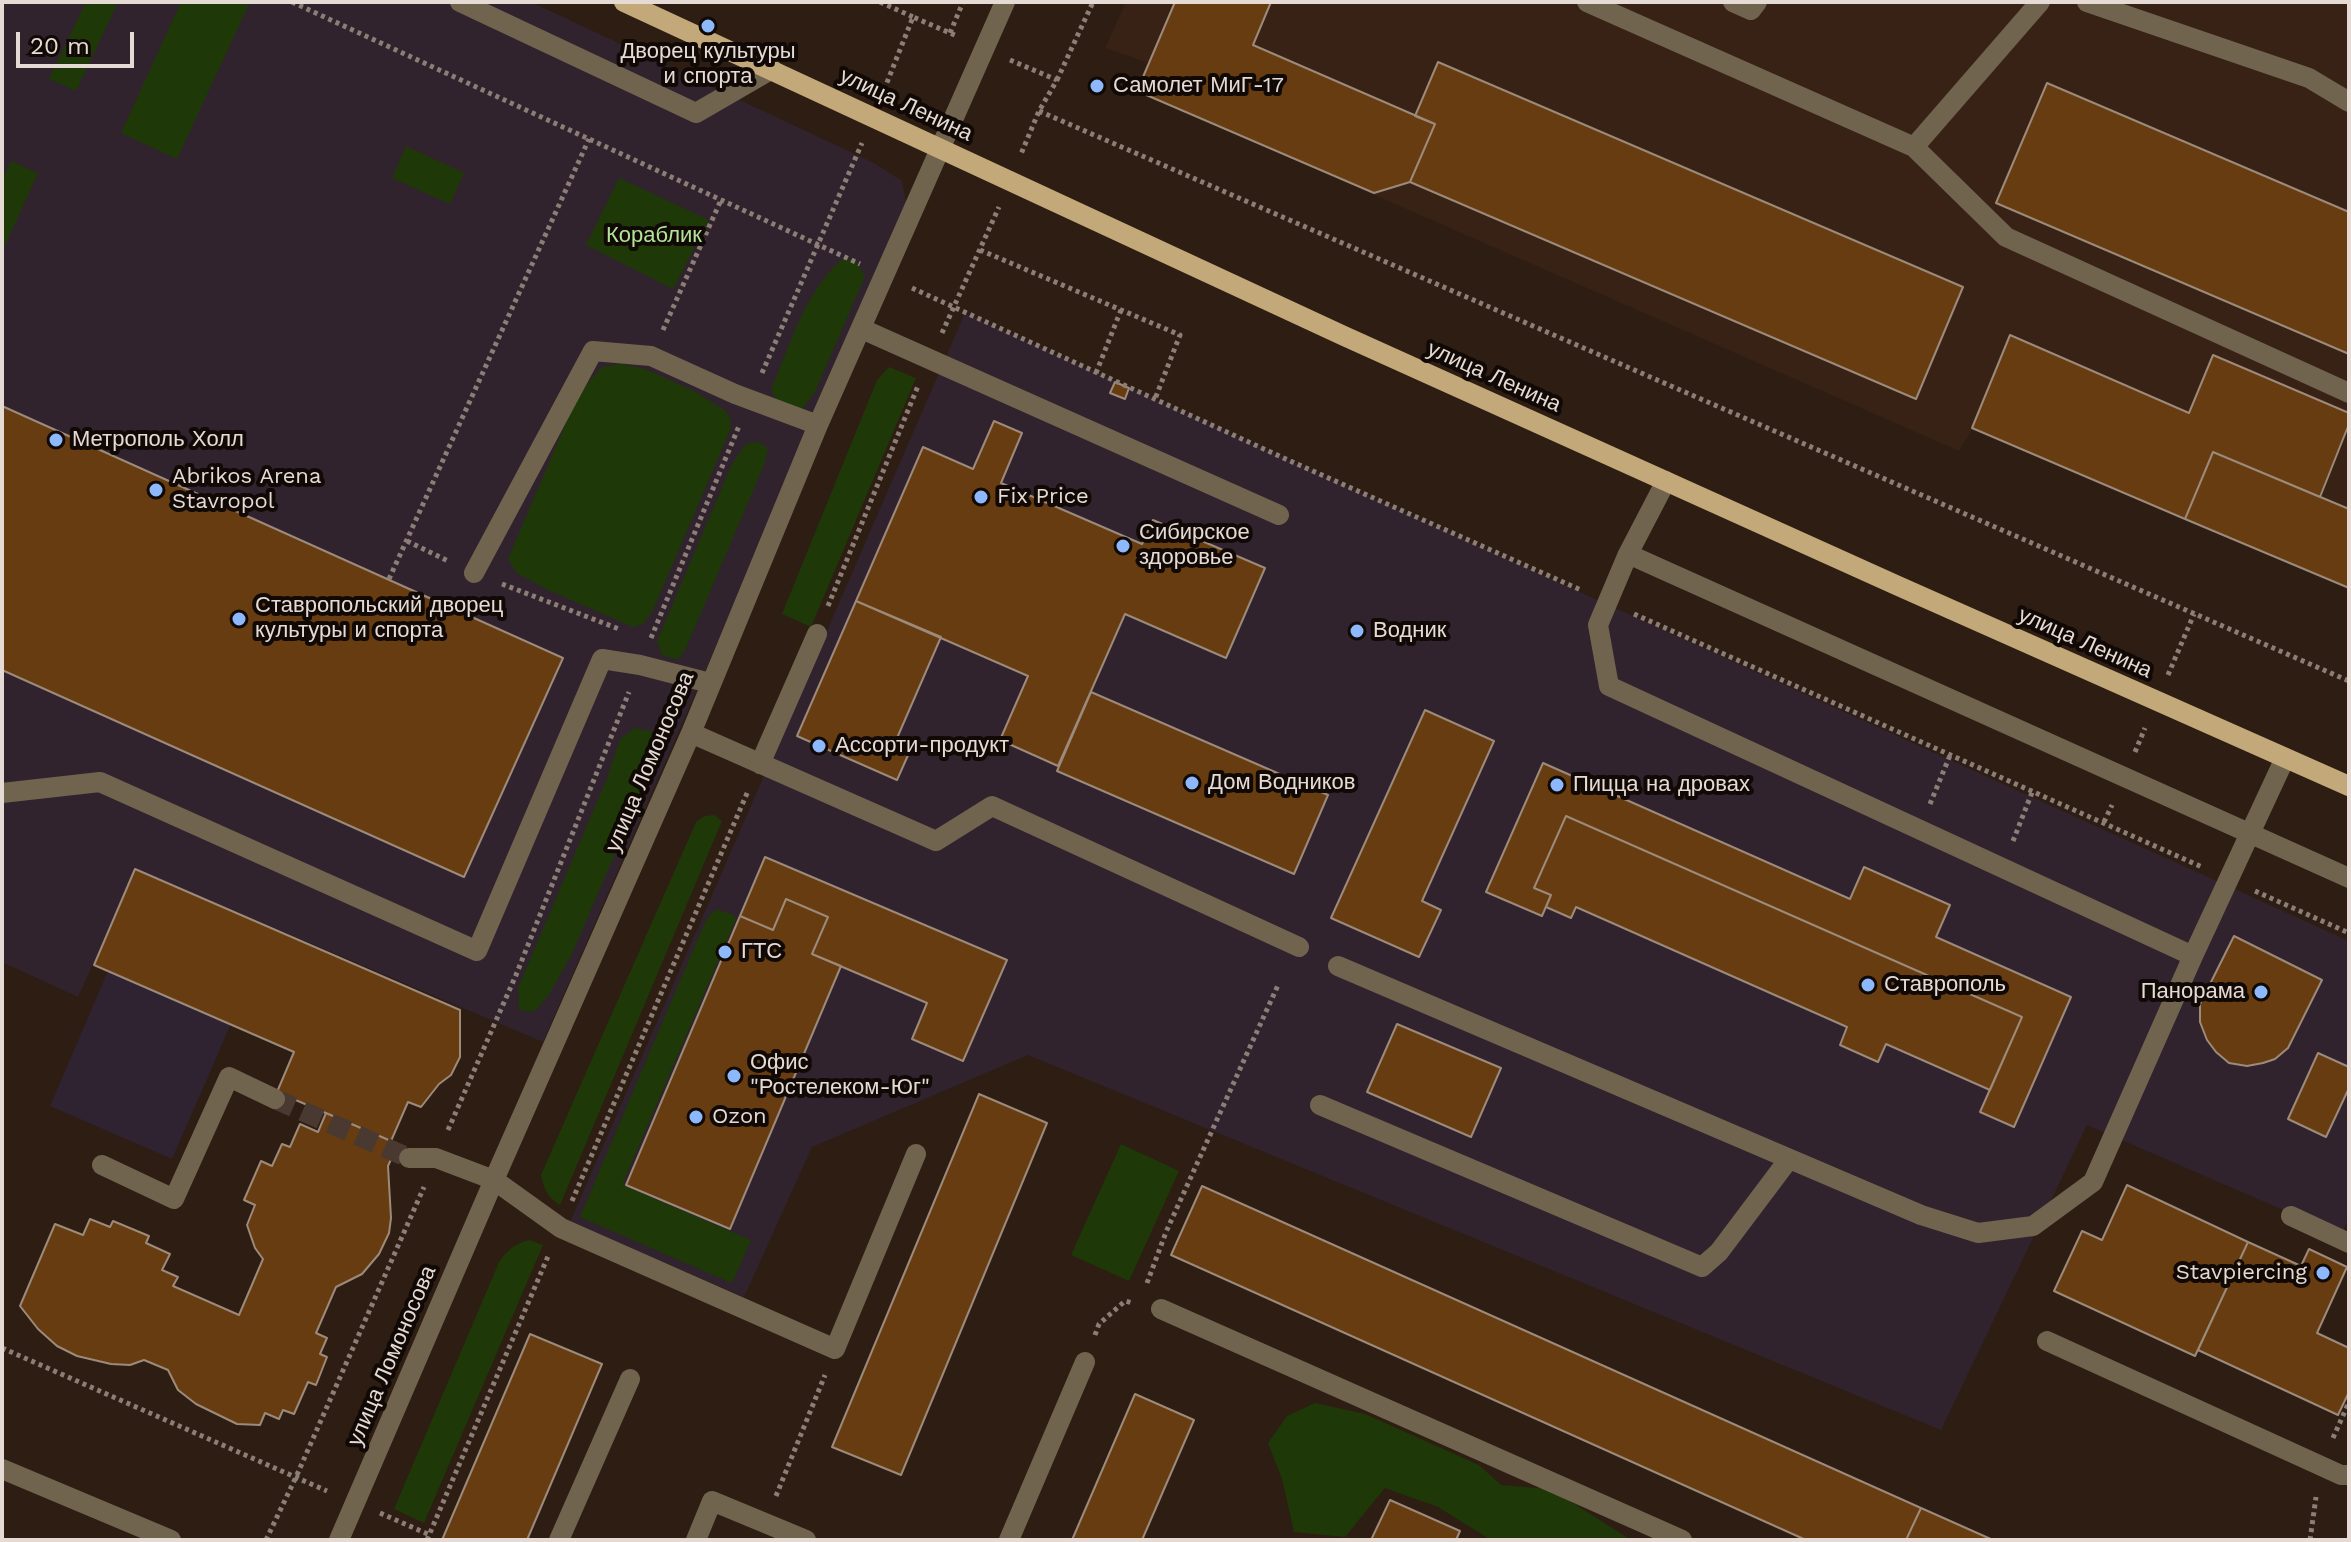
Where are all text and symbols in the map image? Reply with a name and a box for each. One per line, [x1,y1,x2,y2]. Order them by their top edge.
scale bar [20,16,138,66]
marker: Дворец культуры и спорта [699,17,717,35]
text: 20 m [30,32,90,60]
place label: Дворец культуры и спорта [620,39,796,90]
street label: улица Ленина [835,63,977,147]
place label: Самолет МиГ-17 [1113,73,1284,99]
marker: Самолет МиГ-17 [1088,77,1106,95]
park label: Кораблик [606,223,702,249]
street label: улица Ленина [1423,336,1565,418]
place label: Метрополь Холл [72,427,244,453]
marker: Метрополь Холл [47,431,65,449]
place label: Abrikos Arena Stavropol [172,464,321,516]
marker: Abrikos Arena Stavropol [147,481,165,499]
place label: Fix Price [997,484,1089,510]
marker: Fix Price [972,488,990,506]
place label: Сибирское здоровье [1139,520,1250,572]
marker: Сибирское здоровье [1114,537,1132,555]
place label: Ставропольский дворец культуры и спорта [255,593,503,644]
street label: улица Ленина [2014,602,2156,684]
marker: Ставропольский дворец культуры и спорта [230,610,248,628]
place label: Водник [1373,618,1446,644]
marker: Водник [1348,622,1366,640]
street label: улица Ломоносова [600,668,700,856]
place label: Ассорти-продукт [835,733,1009,759]
marker: Ассорти-продукт [810,737,828,755]
place label: Дом Водников [1208,770,1356,796]
place label: Пицца на дровах [1573,772,1750,798]
marker: Дом Водников [1183,774,1201,792]
marker: Пицца на дровах [1548,776,1566,794]
place label: ГТС [741,939,782,965]
marker: ГТС [716,943,734,961]
place label: Ставрополь [1884,972,2006,998]
marker: Ставрополь [1859,976,1877,994]
place label: Панорама [2141,979,2245,1005]
marker: Панорама [2252,983,2270,1001]
place label: Офис "Ростелеком-Юг" [750,1050,930,1102]
marker: Офис "Ростелеком-Юг" [725,1067,743,1085]
place label: Ozon [712,1104,767,1130]
marker: Ozon [687,1108,705,1126]
place label: Stavpiercing [2176,1260,2307,1286]
street label: улица Ломоносова [342,1262,442,1450]
marker: Stavpiercing [2314,1264,2332,1282]

